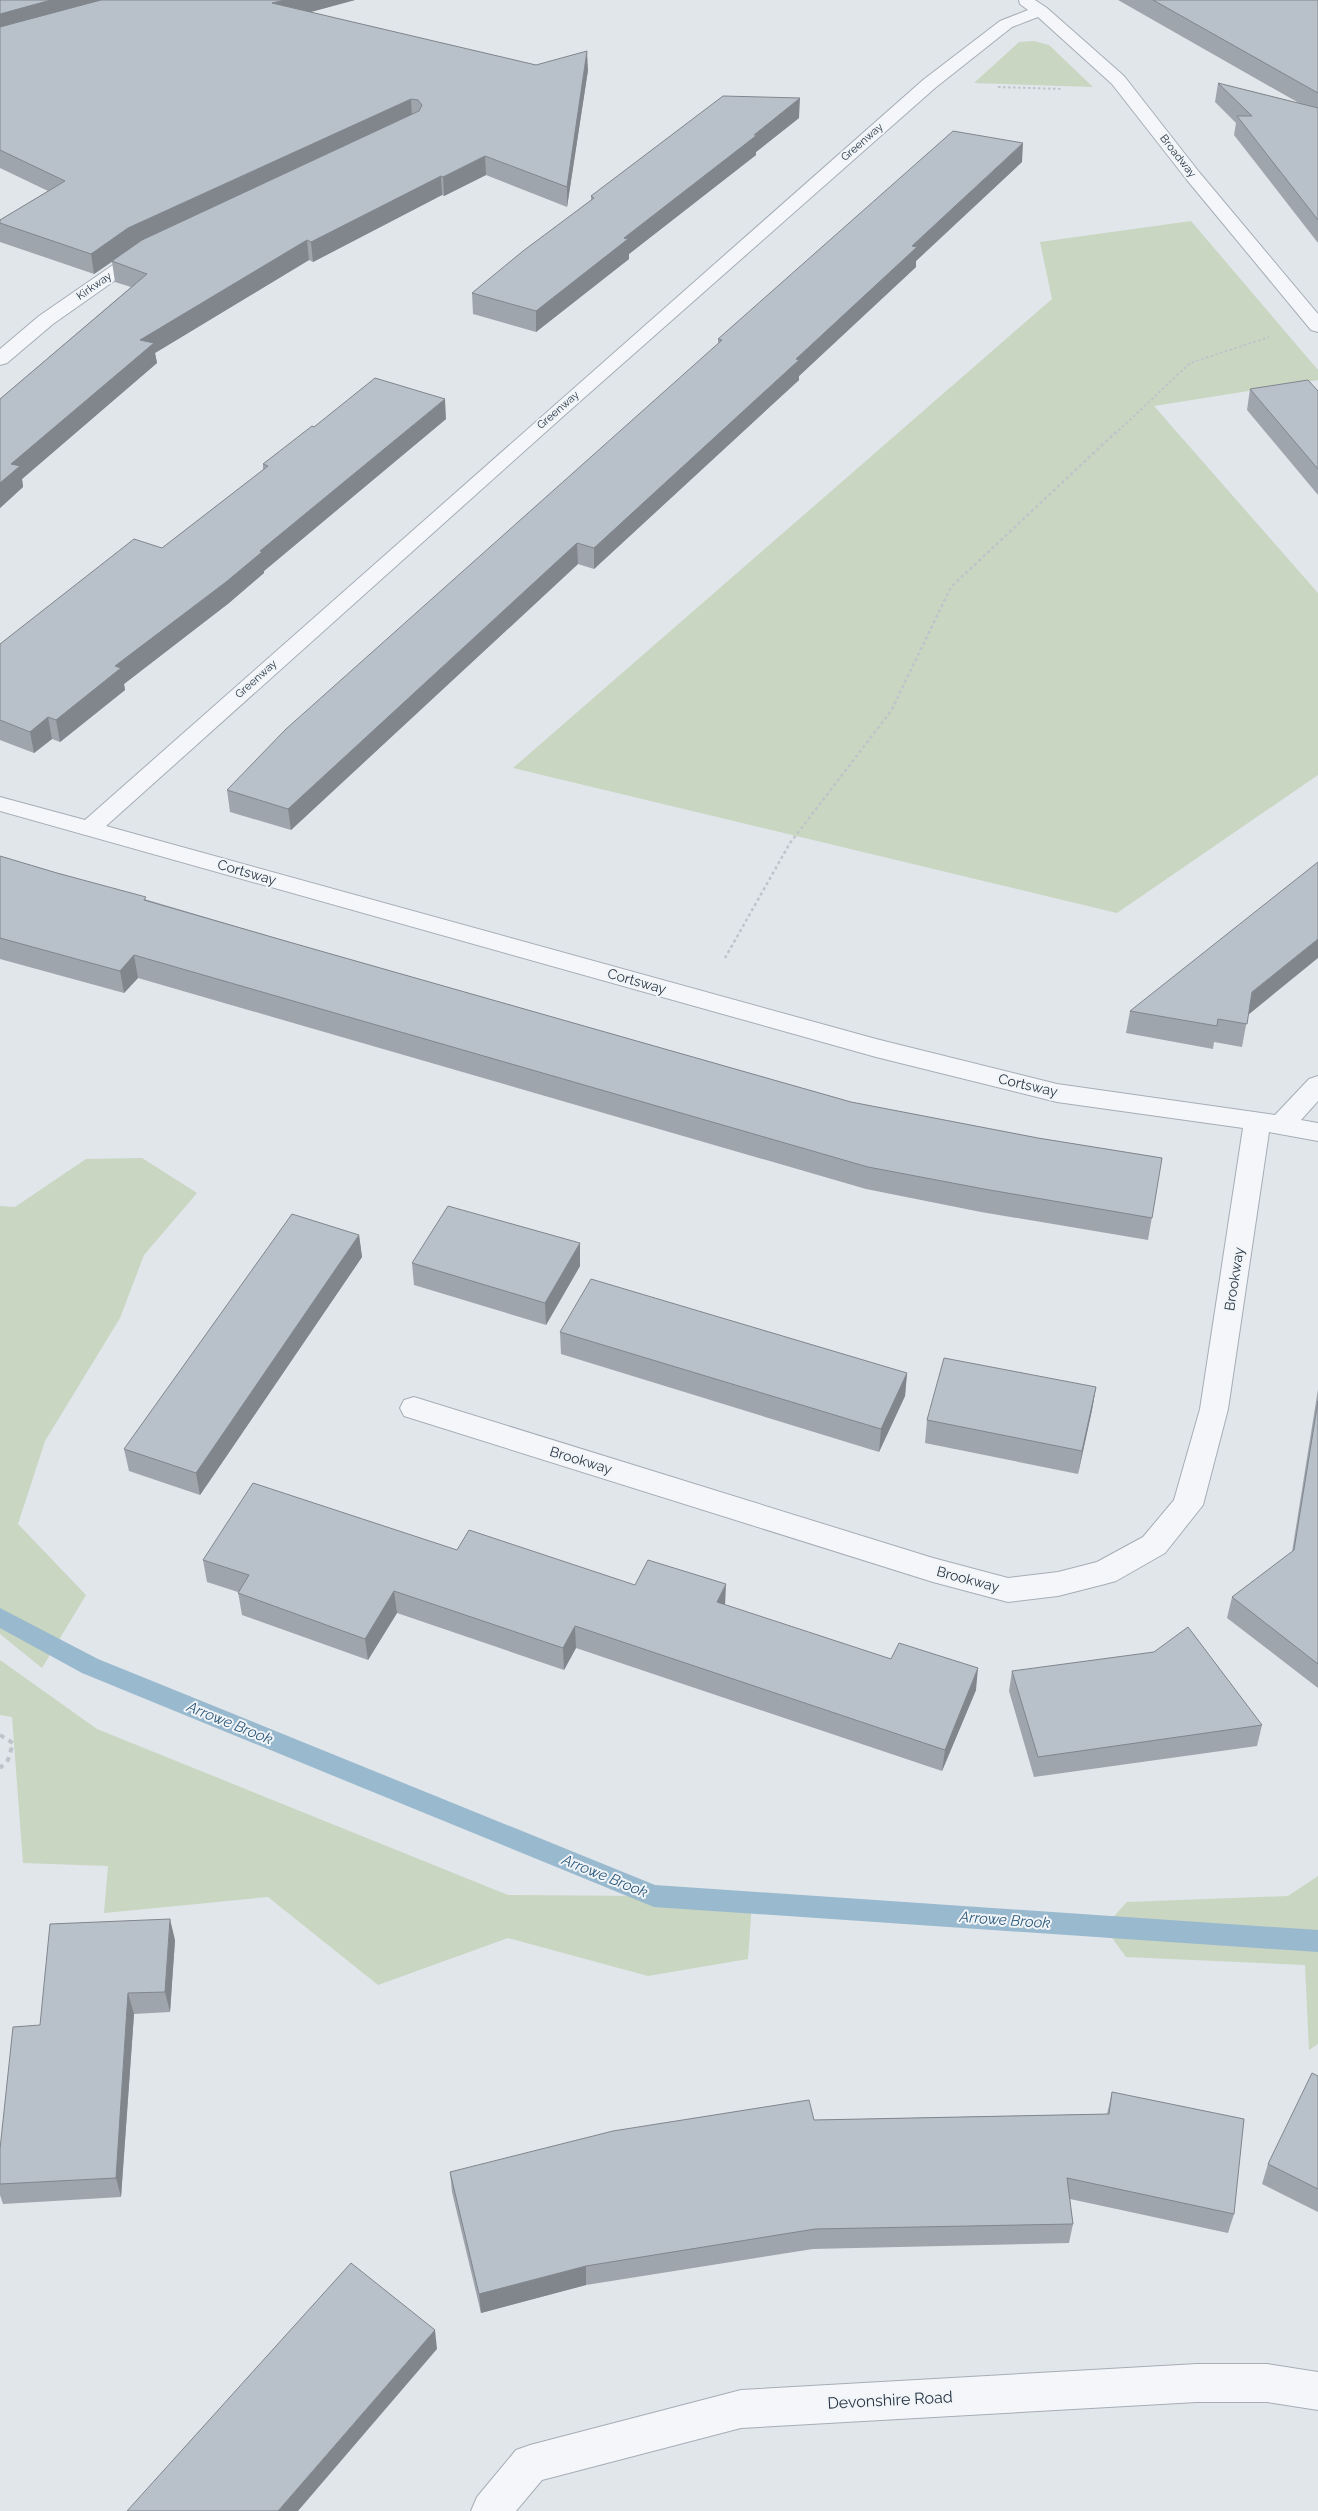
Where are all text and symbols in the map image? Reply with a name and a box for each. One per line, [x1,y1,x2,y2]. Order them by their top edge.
street label: Greenway [838,120,886,164]
street label: Broadway [1157,132,1199,180]
street label: Kirkway [74,269,114,303]
street label: Greenway [534,388,582,432]
street label: Greenway [233,657,279,701]
street label: Cortsway [216,856,279,888]
street label: Cortsway [606,965,669,997]
street label: Cortsway [997,1070,1060,1100]
street label: Brookway [1221,1246,1247,1312]
street label: Brookway [548,1443,614,1477]
street label: Brookway [935,1563,1002,1595]
water label: Arrowe Brook [184,1697,276,1748]
water label: Arrowe Brook [559,1850,651,1901]
water label: Arrowe Brook [958,1908,1051,1932]
street label: Devonshire Road [827,2387,953,2413]

